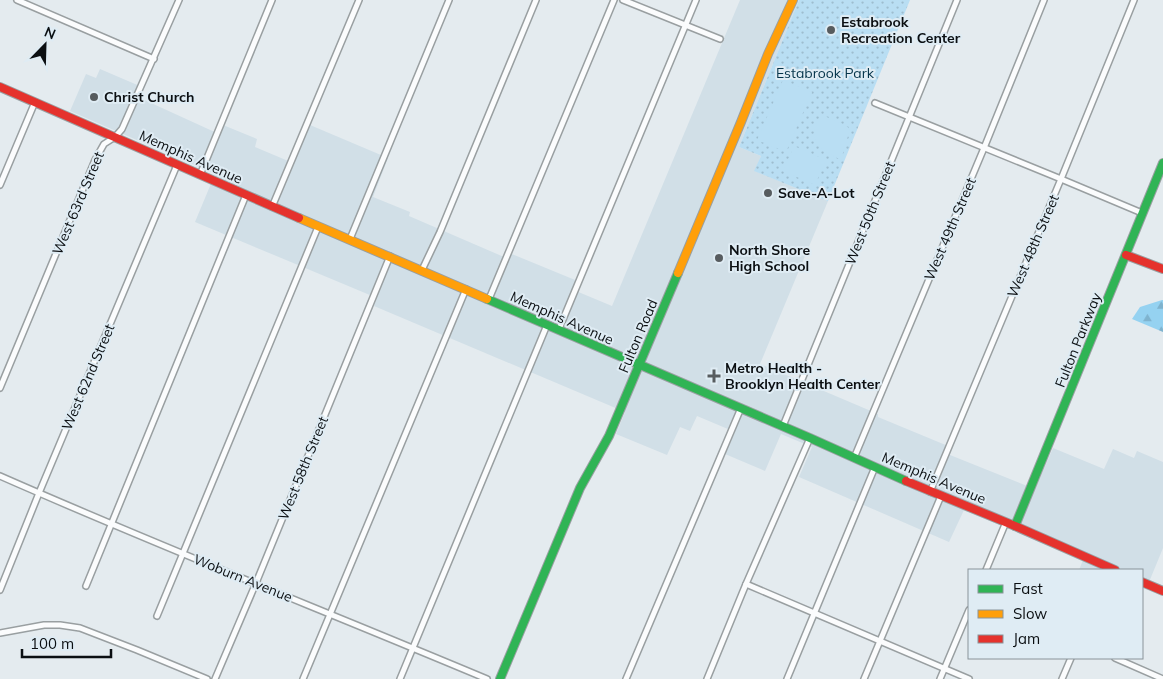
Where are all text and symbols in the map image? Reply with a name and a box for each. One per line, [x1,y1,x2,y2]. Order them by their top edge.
place label: Estabrook Recreation Center [841,13,961,47]
north arrow [20,20,70,70]
text: N [42,23,58,43]
marker: Estabrook Recreation Center [825,24,837,36]
park label: Estabrook Park [776,64,875,82]
place label: Christ Church [104,88,195,106]
marker: Christ Church [88,91,100,103]
street label: Memphis Avenue [137,126,245,188]
street label: West 63rd Street [48,149,108,257]
street label: West 50th Street [841,159,899,267]
street label: West 49th Street [920,175,980,283]
place label: Save-A-Lot [778,184,855,202]
marker: Save-A-Lot [762,187,774,199]
street label: West 48th Street [1003,192,1063,300]
place label: North Shore High School [729,241,810,275]
marker: North Shore High School [713,252,725,264]
street label: Memphis Avenue [508,287,616,349]
street label: Fulton Parkway [1051,289,1105,390]
street label: Fulton Road [614,297,662,375]
street label: West 62nd Street [58,321,119,433]
place label: Metro Health - Brooklyn Health Center [725,359,880,393]
marker: Metro Health - Brooklyn Health Center [707,369,721,383]
street label: West 58th Street [274,414,332,522]
street label: Memphis Avenue [879,448,989,508]
street label: Woburn Avenue [191,550,295,606]
legend [968,569,1143,659]
text: Fast [1013,579,1043,598]
text: Slow [1013,604,1047,623]
scale bar [22,626,111,658]
text: Jam [1013,629,1040,648]
text: 100 m [30,634,74,653]

